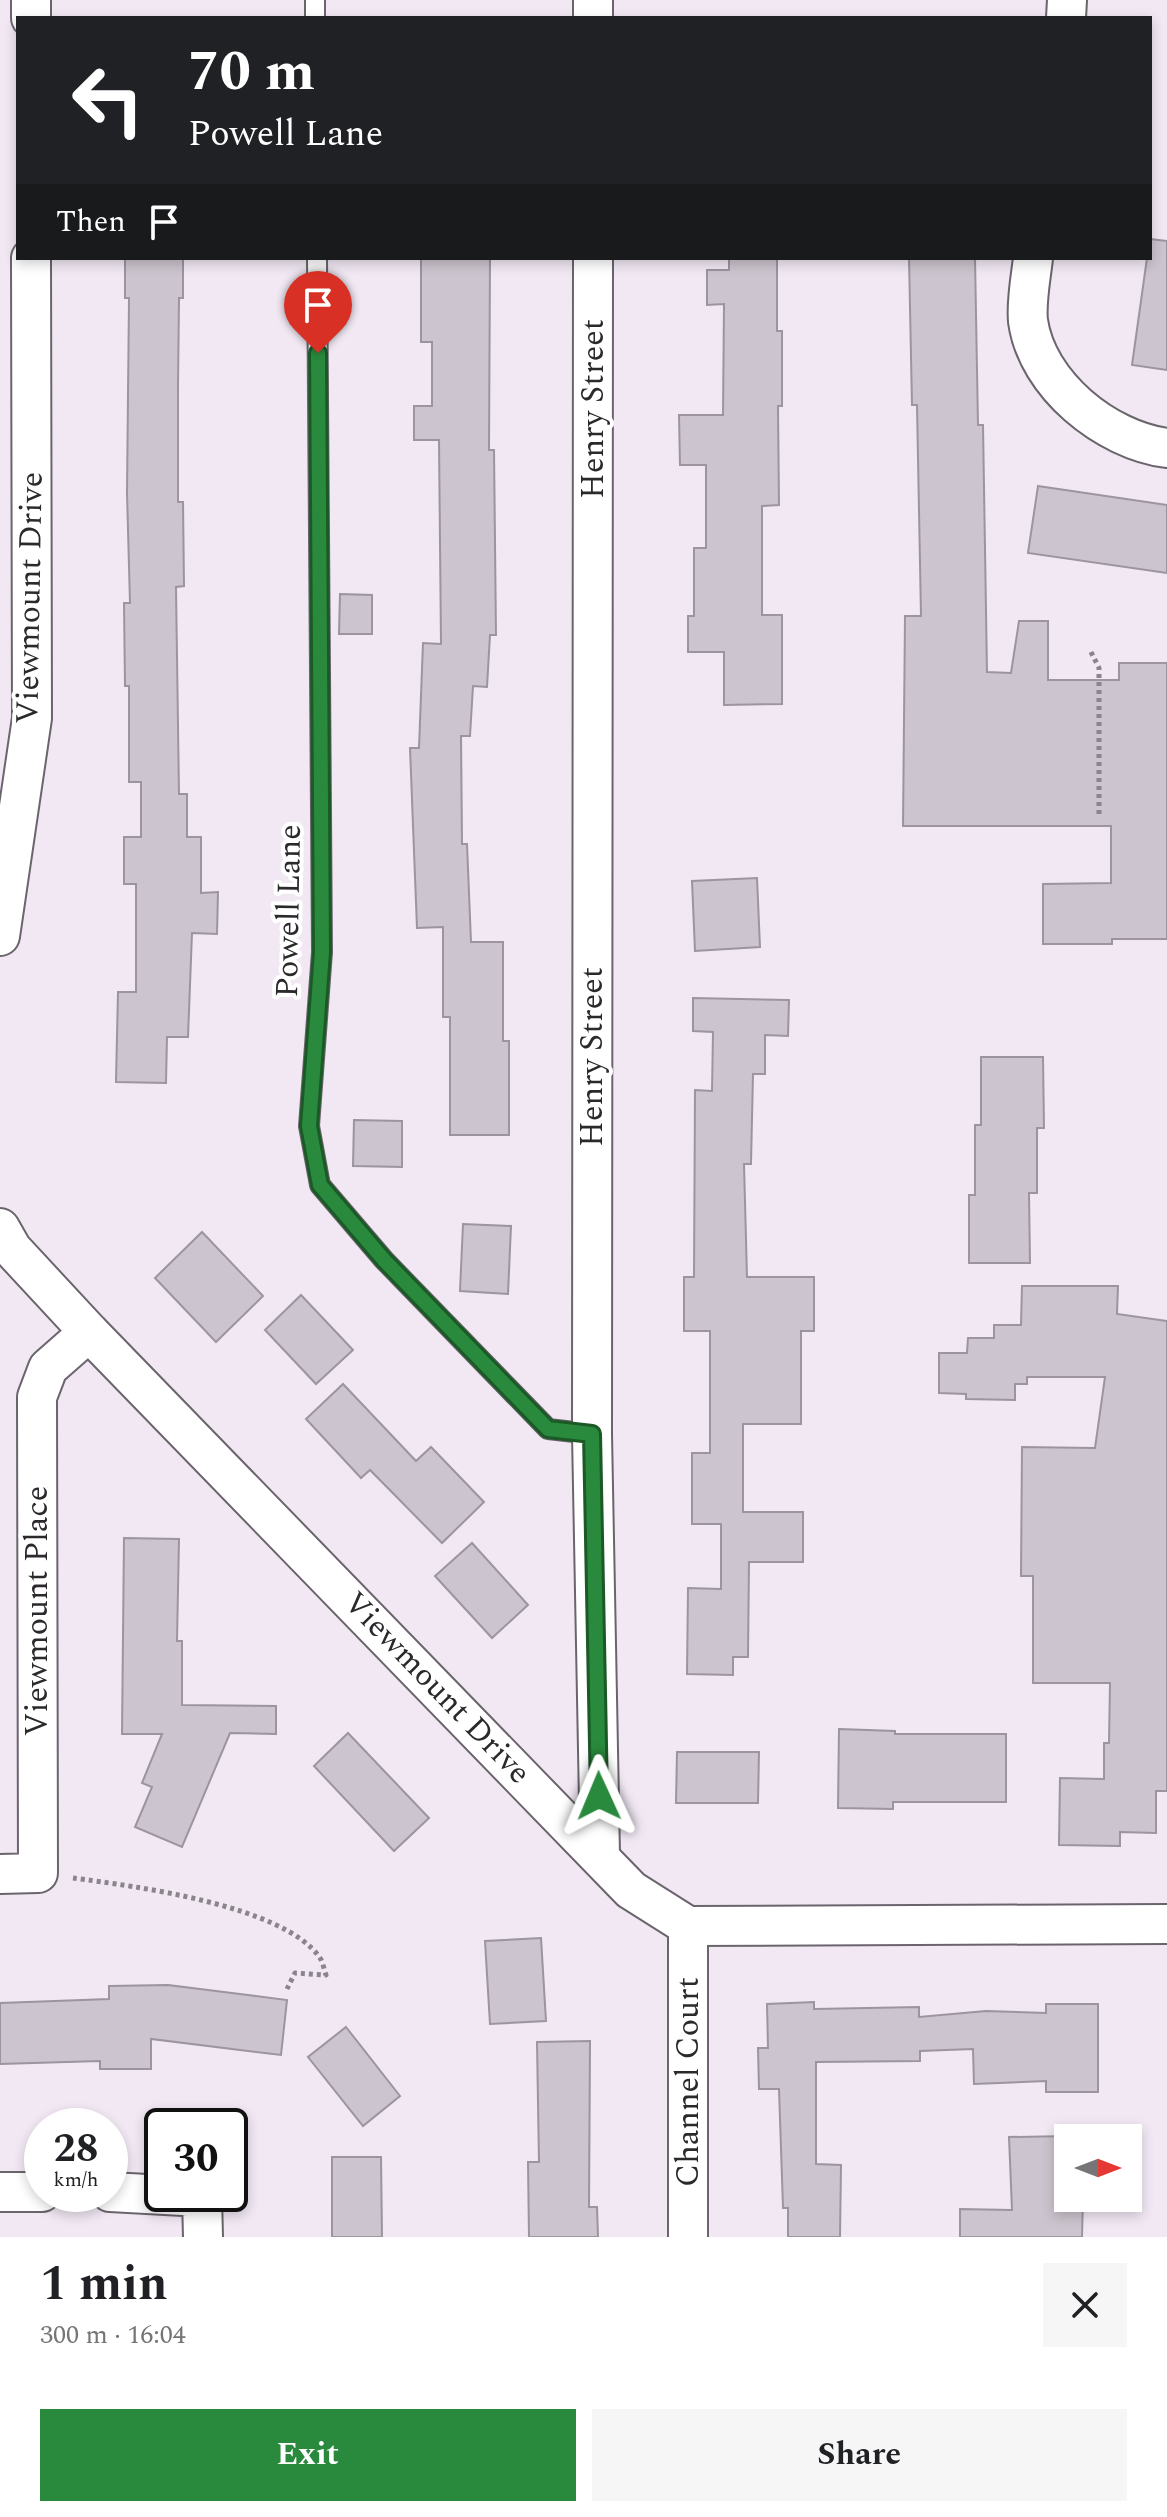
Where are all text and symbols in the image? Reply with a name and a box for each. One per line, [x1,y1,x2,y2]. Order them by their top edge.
text: 70 m [188,30,315,115]
icon: left [56,48,160,152]
text: Powell Lane [188,107,383,162]
text: Then [56,199,126,245]
icon: arrive [142,200,186,244]
pin [284,271,352,353]
icon: arrive [296,283,340,327]
street label: Henry Street [569,319,618,499]
street label: Viewmount Drive [3,471,57,725]
street label: Powell Lane [263,824,315,998]
street label: Henry Street [568,967,617,1147]
street label: Viewmount Place [13,1486,62,1736]
street label: Viewmount Drive [332,1580,542,1796]
position arrow [557,1754,641,1838]
street label: Channel Court [664,1977,713,2187]
speed limit sign: 30 [144,2108,248,2212]
text: 28 [54,2119,98,2180]
north arrow [1054,2124,1142,2212]
map controls [1054,2124,1142,2212]
text: km/h [54,2165,99,2195]
text: 1 min [40,2248,168,2321]
button: close [1043,2263,1127,2347]
text: 300 m · 16:04 [40,2315,186,2355]
button: Exit [40,2409,576,2501]
button: Share [592,2409,1127,2501]

